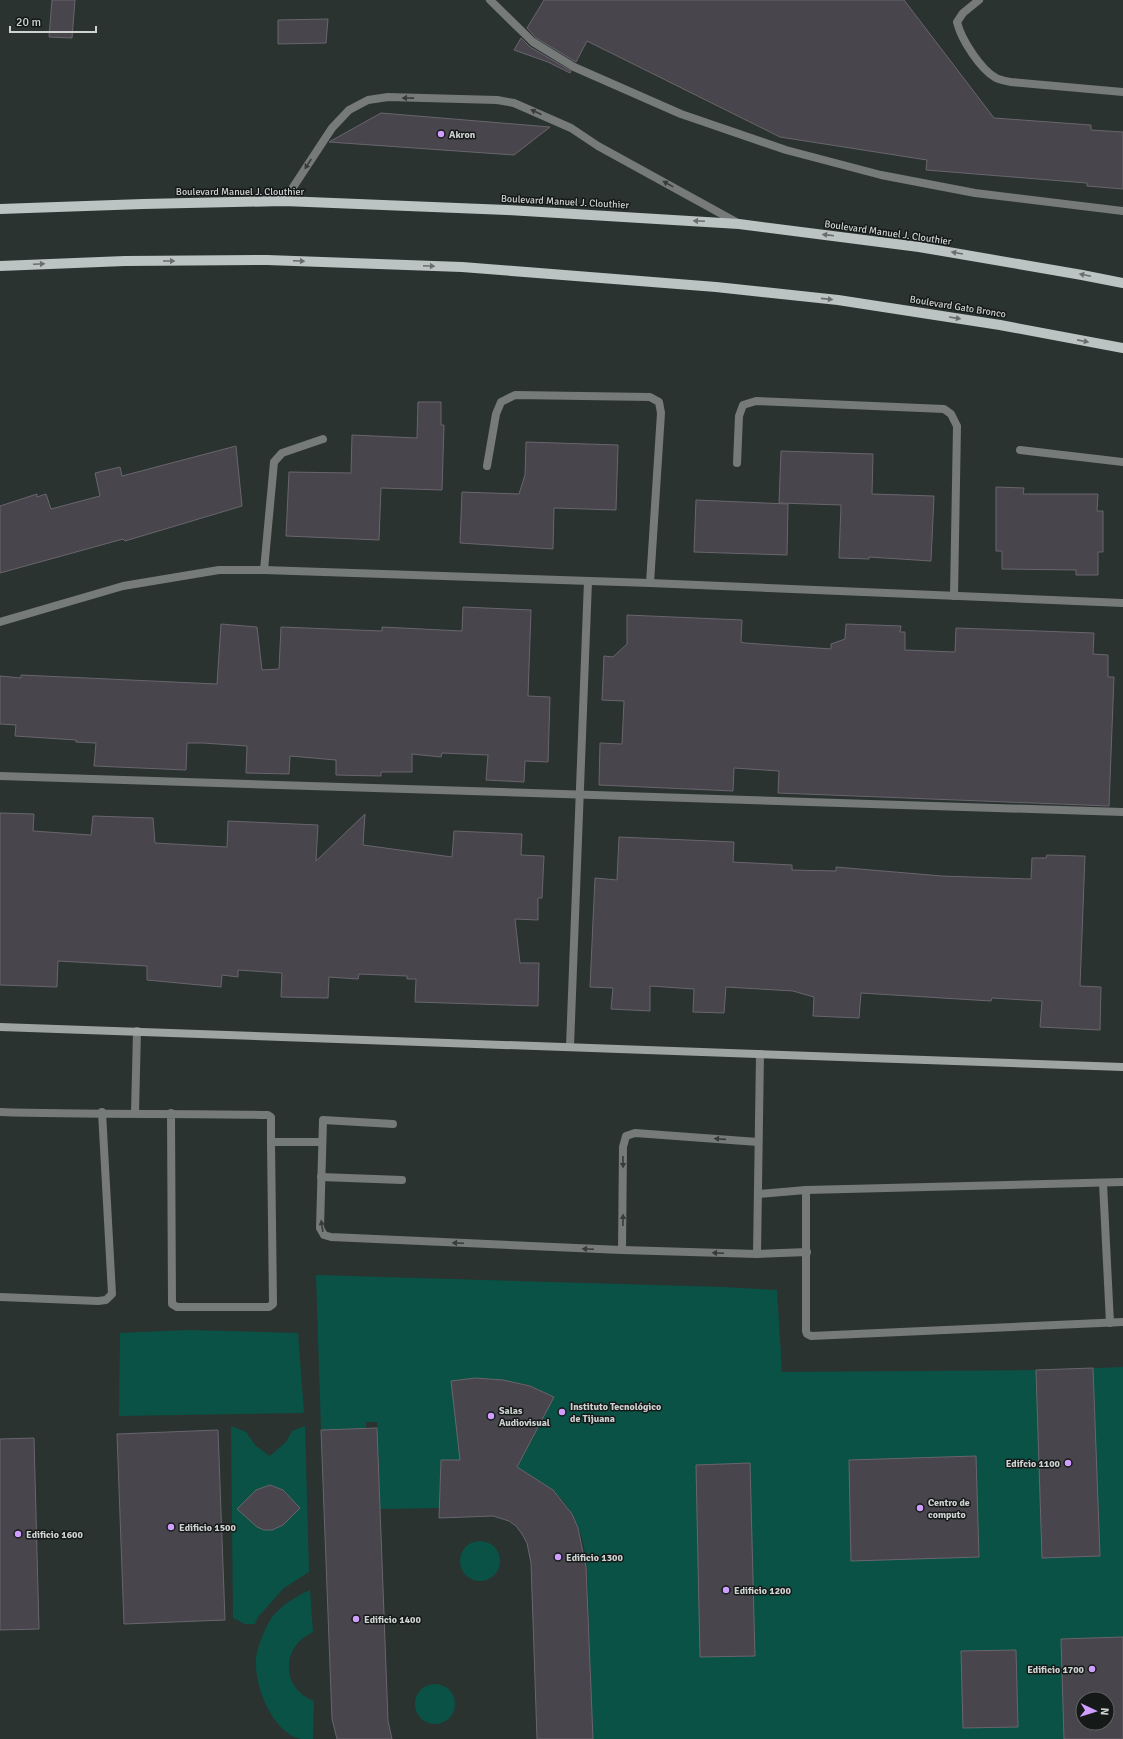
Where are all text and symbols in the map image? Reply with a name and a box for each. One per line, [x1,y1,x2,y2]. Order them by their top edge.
scale bar [10,8,96,34]
text: 20 m [16,15,41,30]
one-way arrow [401,95,414,101]
one-way arrow [530,109,541,115]
marker: Akron [436,129,446,139]
place label: Akron [449,129,476,141]
one-way arrow [304,159,312,170]
one-way arrow [662,181,674,188]
street label: Boulevard Manuel J. Clouthier [176,186,304,198]
street label: Boulevard Manuel J. Clouthier [501,193,630,211]
one-way arrow [693,218,705,225]
street label: Boulevard Manuel J. Clouthier [824,218,953,248]
one-way arrow [822,232,834,238]
one-way arrow [951,250,963,256]
one-way arrow [163,258,176,264]
one-way arrow [293,258,306,264]
one-way arrow [33,261,45,268]
one-way arrow [423,263,436,269]
one-way arrow [1079,272,1091,278]
street label: Boulevard Gato Bronco [909,293,1007,321]
one-way arrow [821,295,833,302]
one-way arrow [949,315,962,321]
one-way arrow [1077,338,1089,344]
one-way arrow [714,1136,726,1143]
one-way arrow [620,1156,626,1169]
one-way arrow [620,1213,626,1226]
one-way arrow [319,1220,325,1232]
one-way arrow [452,1239,464,1246]
one-way arrow [582,1245,594,1252]
one-way arrow [711,1250,724,1256]
place label: Instituto Tecnológico de Tijuana [570,1401,661,1425]
place label: Salas Audiovisual [499,1405,550,1429]
marker: Instituto Tecnológico de Tijuana [557,1407,567,1417]
marker: Salas Audiovisual [486,1411,496,1421]
place label: Edifcio 1100 [1006,1458,1061,1470]
marker: Edifcio 1100 [1063,1458,1073,1468]
place label: Centro de computo [928,1497,970,1521]
marker: Centro de computo [915,1503,925,1513]
marker: Edificio 1500 [166,1522,176,1532]
place label: Edificio 1500 [179,1522,236,1534]
marker: Edificio 1600 [13,1529,23,1539]
place label: Edificio 1600 [26,1529,83,1541]
marker: Edificio 1300 [553,1552,563,1562]
place label: Edificio 1300 [566,1552,623,1564]
marker: Edificio 1200 [721,1585,731,1595]
place label: Edificio 1200 [734,1585,791,1597]
marker: Edificio 1400 [351,1614,361,1624]
place label: Edificio 1400 [364,1614,421,1626]
place label: Edificio 1700 [1027,1664,1085,1676]
marker: Edificio 1700 [1087,1664,1097,1674]
north arrow [1075,1691,1115,1731]
text: N [1098,1707,1111,1716]

